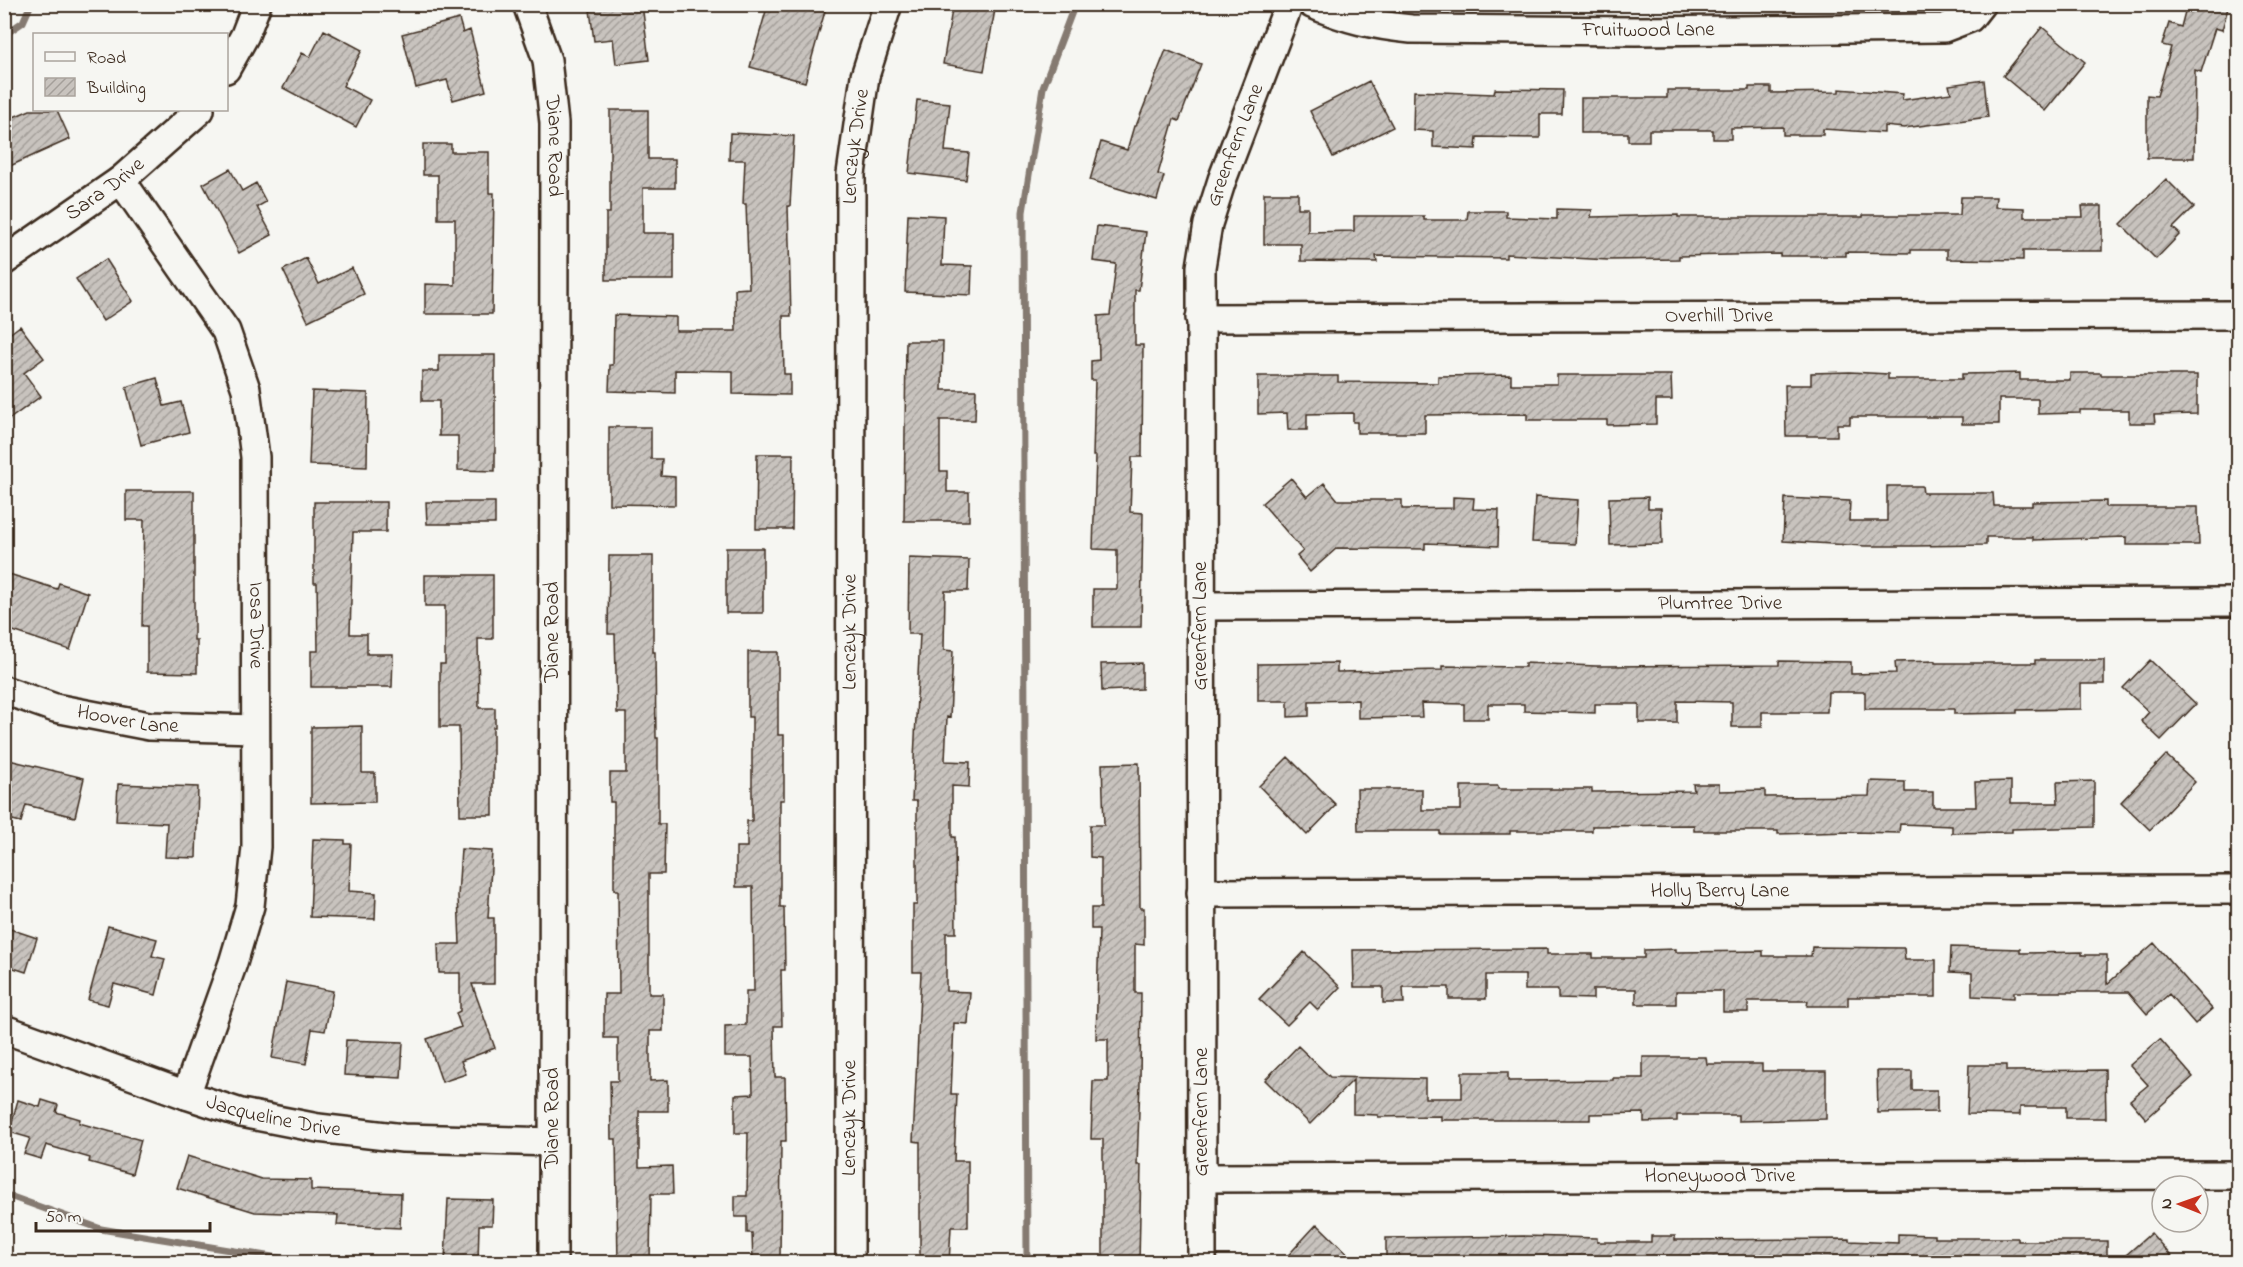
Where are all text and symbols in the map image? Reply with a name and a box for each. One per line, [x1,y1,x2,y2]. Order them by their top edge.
street label: Fruitwood Lane [1581,15,1715,46]
legend [33,33,228,111]
text: Road [87,46,126,72]
text: Building [86,76,146,103]
street label: Greenfern Lane [1199,79,1272,211]
street label: Lenczyk Drive [836,86,878,204]
street label: Diane Road [536,93,569,197]
street label: Sara Drive [60,150,152,229]
street label: Overhill Drive [1665,301,1774,332]
street label: Greenfern Lane [1186,561,1216,690]
street label: Lenczyk Drive [836,574,868,690]
street label: Diane Road [538,581,568,684]
street label: Iosa Drive [240,582,271,669]
street label: Plumtree Drive [1658,589,1783,619]
street label: Hoover Lane [74,697,180,742]
street label: Holly Berry Lane [1650,876,1790,909]
street label: Greenfern Lane [1187,1047,1217,1176]
street label: Lenczyk Drive [835,1060,867,1176]
street label: Diane Road [538,1067,568,1170]
street label: Jacqueline Drive [202,1088,343,1146]
street label: Honeywood Drive [1644,1161,1796,1194]
north arrow [2150,1174,2210,1234]
scale bar [36,1195,210,1233]
text: N [2155,1198,2179,1209]
text: 50 m [45,1205,82,1231]

